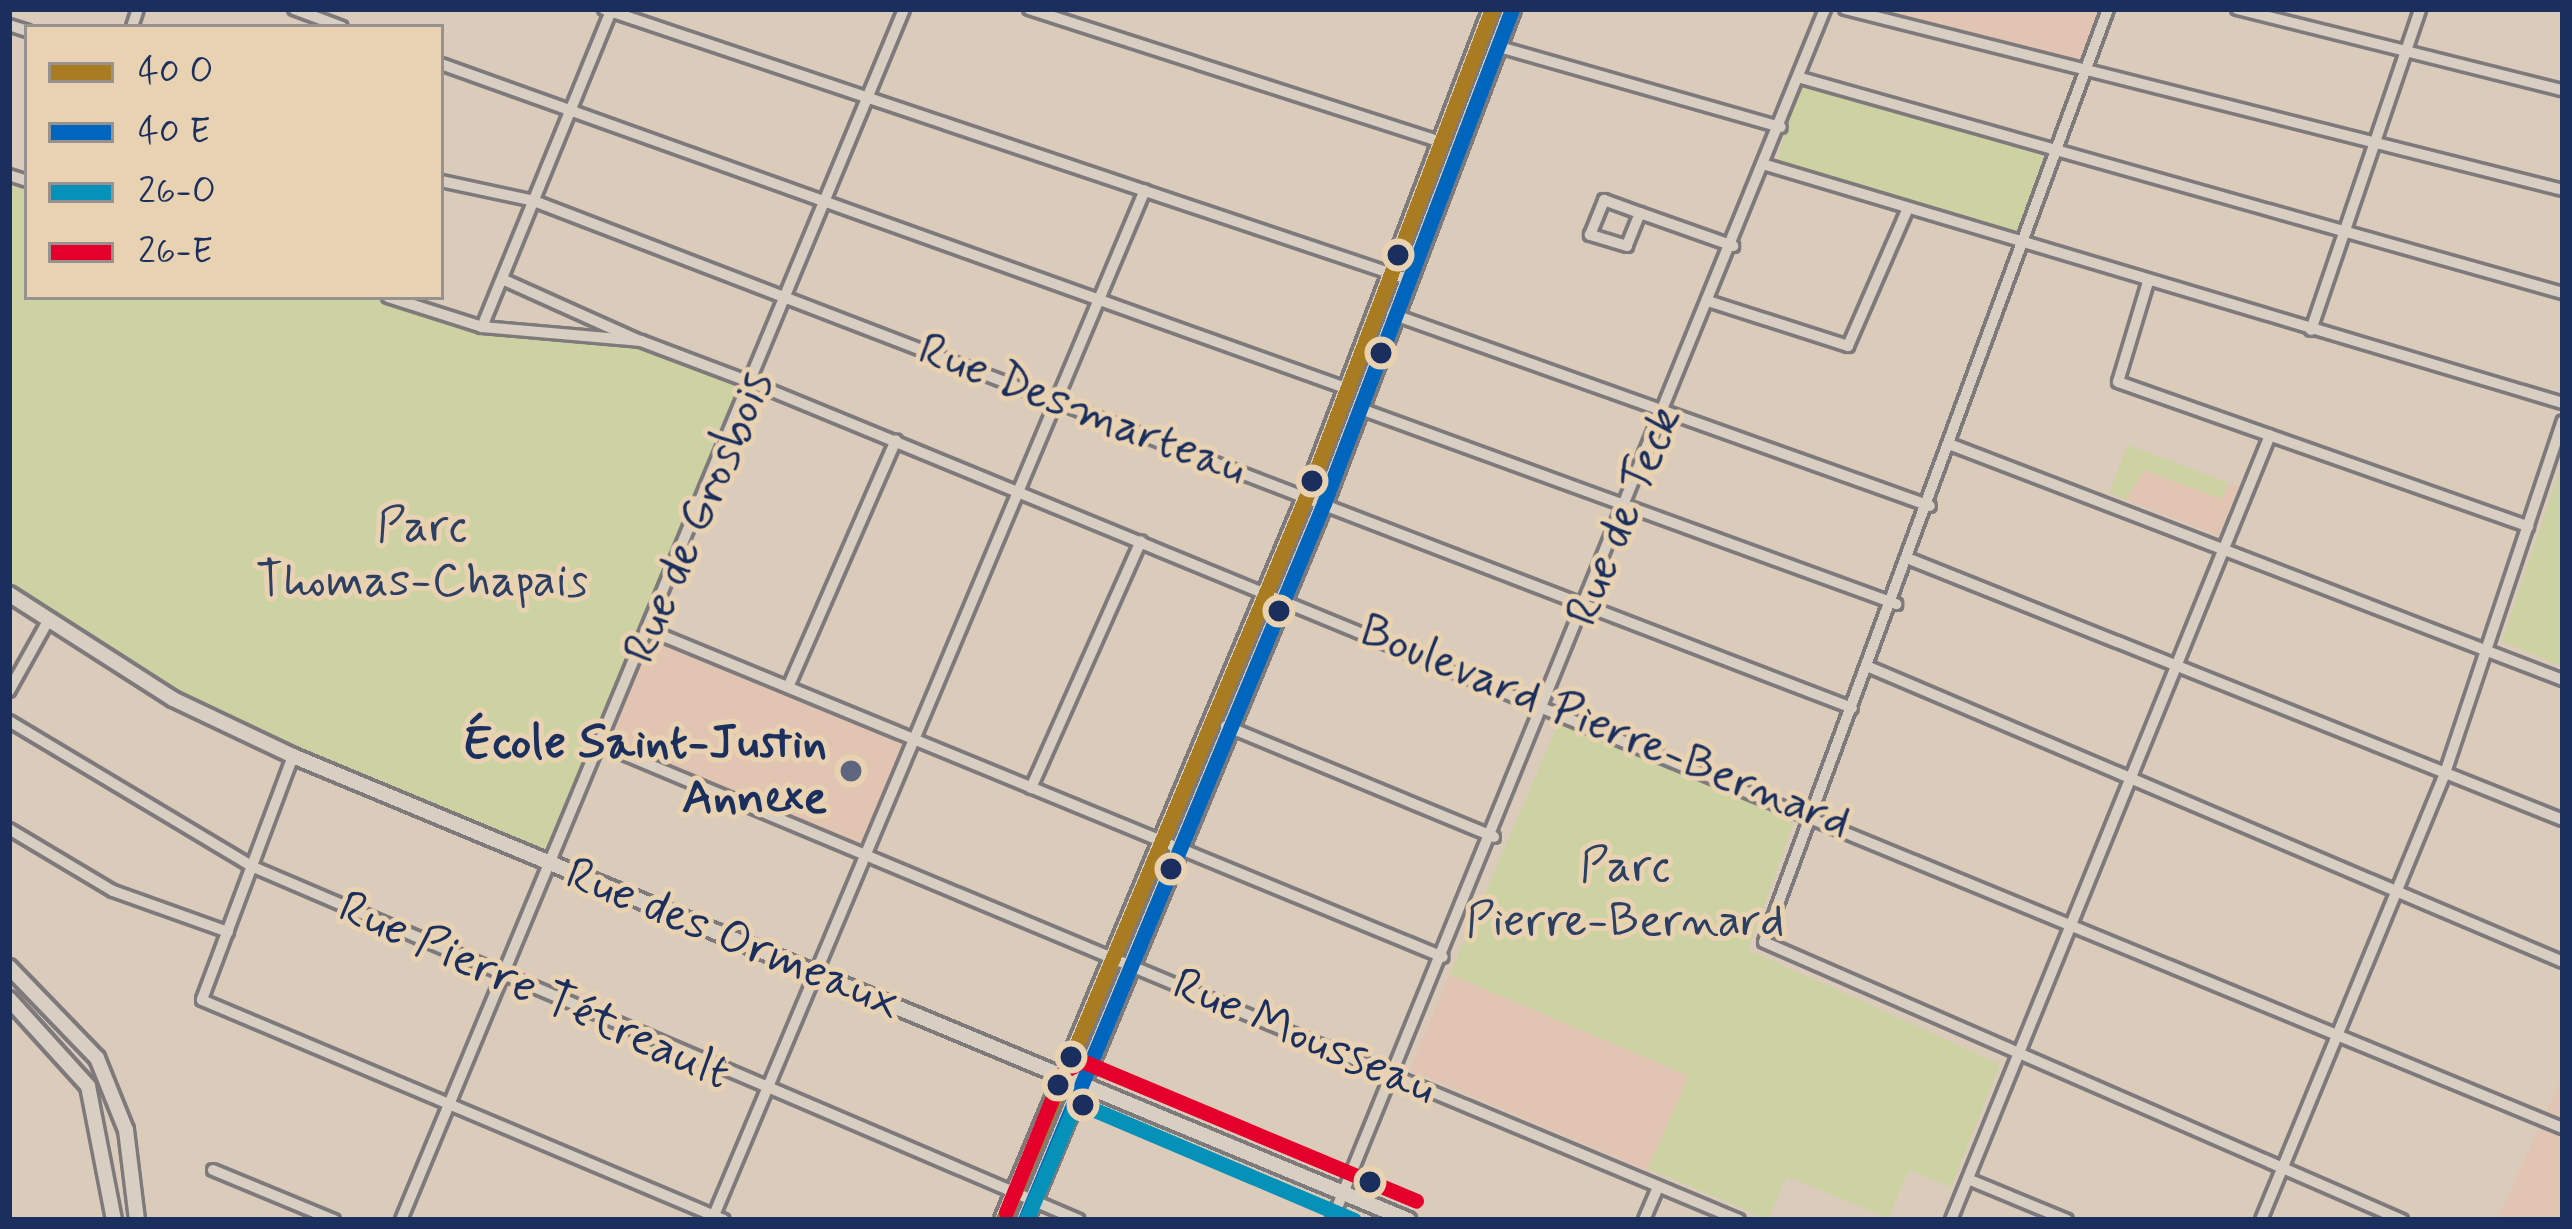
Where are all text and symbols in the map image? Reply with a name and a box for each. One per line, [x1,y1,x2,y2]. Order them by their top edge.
legend [24,24,444,300]
text: 40 O [138,49,214,96]
text: 40 E [138,109,210,156]
text: 26-O [138,169,216,216]
text: 26-E [138,229,213,276]
unlabelled marker [1387,244,1409,266]
street label: Rue Desmarteau [915,323,1249,497]
unlabelled marker [1370,342,1392,364]
street label: Rue de Grosbois [611,362,787,672]
street label: Rue de Teck [1554,398,1694,634]
unlabelled marker [1301,470,1323,492]
park label: Parc Thomas-Chapais [256,497,588,610]
unlabelled marker [1268,600,1290,622]
street label: Boulevard Pierre-Bernard [1352,603,1858,851]
place label: École Saint-Justin Annexe [460,714,827,827]
marker: École Saint-Justin Annexe [838,758,864,784]
park label: Parc Pierre-Bernard [1466,837,1784,950]
street label: Rue des Ormeaux [554,844,912,1034]
unlabelled marker [1160,858,1182,880]
street label: Rue Pierre Tétreault [332,880,736,1102]
street label: Rue Mousseau [1169,958,1439,1116]
unlabelled marker [1060,1046,1082,1068]
unlabelled marker [1047,1074,1069,1096]
unlabelled marker [1072,1094,1094,1116]
unlabelled marker [1359,1171,1381,1193]

